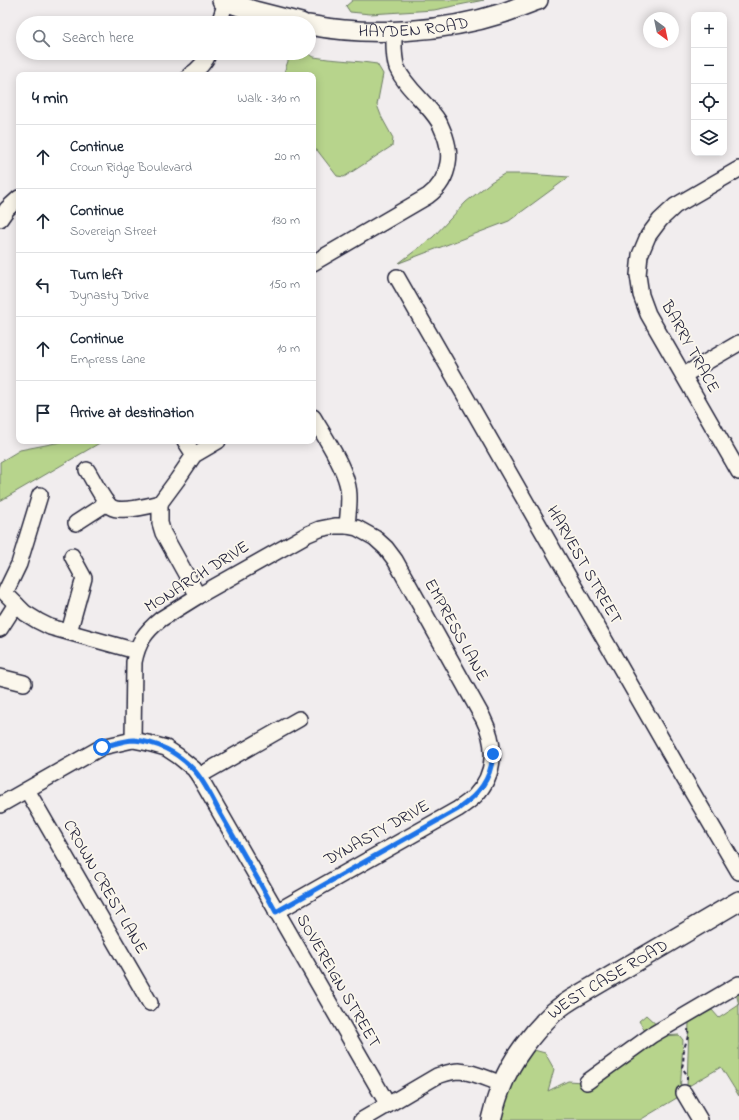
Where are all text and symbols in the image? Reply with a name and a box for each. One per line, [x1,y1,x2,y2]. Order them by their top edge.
street label: HAYDEN ROAD [358,10,471,44]
north arrow [643,12,679,48]
map controls [691,12,727,156]
button: + [691,12,727,48]
search box [16,16,316,60]
icon: search [30,27,52,49]
text: Search here [62,27,134,49]
button: − [691,48,727,84]
button: locate [691,84,727,120]
text: 4 min [32,86,68,111]
text: Walk · 310 m [237,89,300,108]
button: layers [691,120,727,156]
text: Continue [70,136,124,158]
icon: ahead [32,146,54,168]
text: 20 m [275,147,300,166]
text: Crown Ridge Boulevard [70,158,192,177]
text: Continue [70,200,124,222]
icon: ahead [32,210,54,232]
text: 130 m [272,211,300,230]
text: Sovereign Street [70,222,157,241]
text: Turn left [70,264,123,286]
icon: left [32,274,54,296]
text: 150 m [269,275,300,294]
text: Dynasty Drive [70,286,149,305]
street label: BARRY TRACE [654,295,726,398]
text: Continue [70,328,124,350]
icon: ahead [32,338,54,360]
text: 10 m [277,339,300,358]
text: Empress Lane [70,350,145,369]
icon: arrive [32,402,54,424]
text: Arrive at destination [70,402,194,424]
street label: HARVEST STREET [540,501,628,629]
street label: MONARCH DRIVE [140,535,254,619]
street label: EMPRESS LANE [417,574,495,686]
route start [93,738,111,756]
route end [484,745,502,763]
street label: DYNASTY DRIVE [319,794,434,873]
street label: CROWN CREST LANE [56,815,154,959]
street label: SOVEREIGN STREET [289,909,387,1053]
street label: WEST CASE ROAD [542,933,673,1025]

